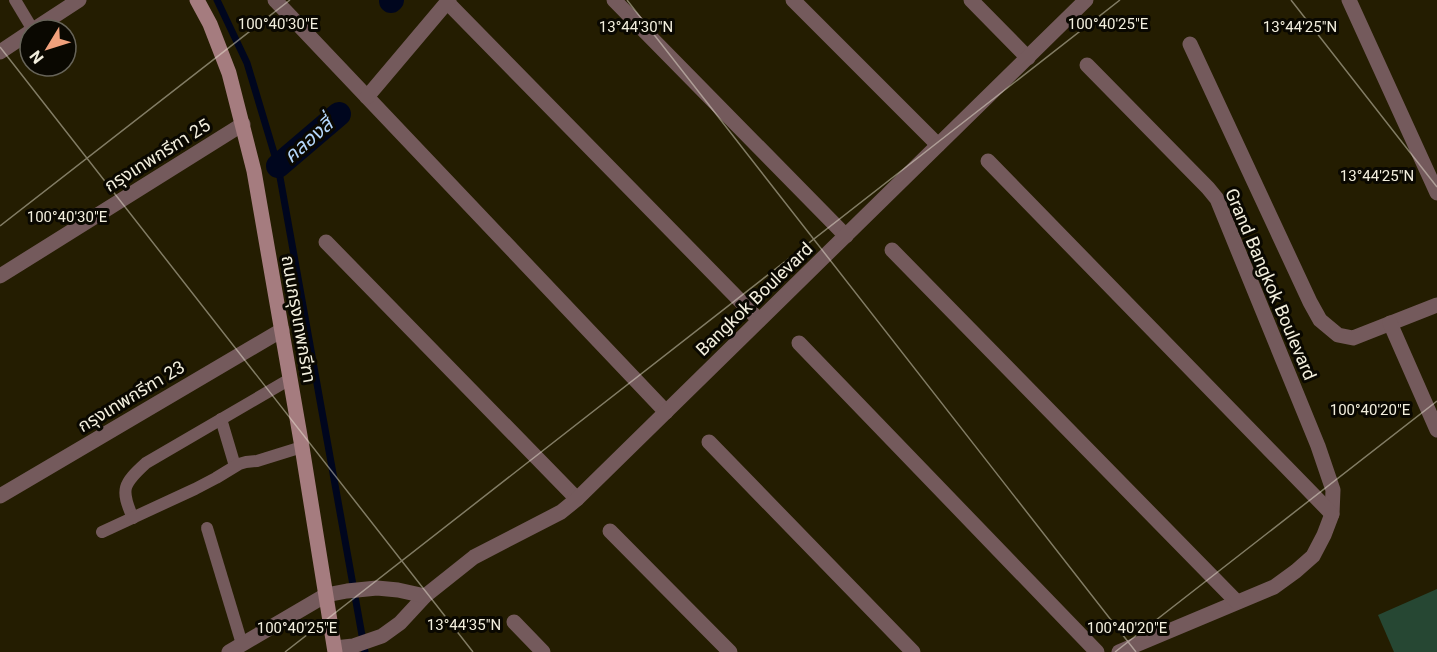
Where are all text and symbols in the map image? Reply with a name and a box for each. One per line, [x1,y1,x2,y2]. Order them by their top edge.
text: 100°40'30"E [238,15,319,33]
text: 100°40'25"E [1068,15,1149,33]
north arrow [18,18,78,78]
text: 13°44'30"N [599,18,673,36]
text: 13°44'25"N [1263,18,1337,36]
text: N [26,47,48,67]
water label: คลองสี่ [277,108,341,168]
street label: กรุงเทพกรีฑา 25 [100,114,214,197]
text: 13°44'25"N [1340,167,1414,185]
street label: Grand Bangkok Boulevard [1221,185,1321,383]
text: 100°40'30"E [27,208,108,226]
street label: Bangkok Boulevard [691,238,817,360]
street label: ถนนกรุงเทพกรีฑา [276,254,321,385]
street label: กรุงเทพกรีฑา 23 [74,356,189,437]
text: 100°40'20"E [1330,401,1411,419]
text: 13°44'35"N [427,616,501,634]
text: 100°40'25"E [257,619,338,637]
text: 100°40'20"E [1087,619,1168,637]

